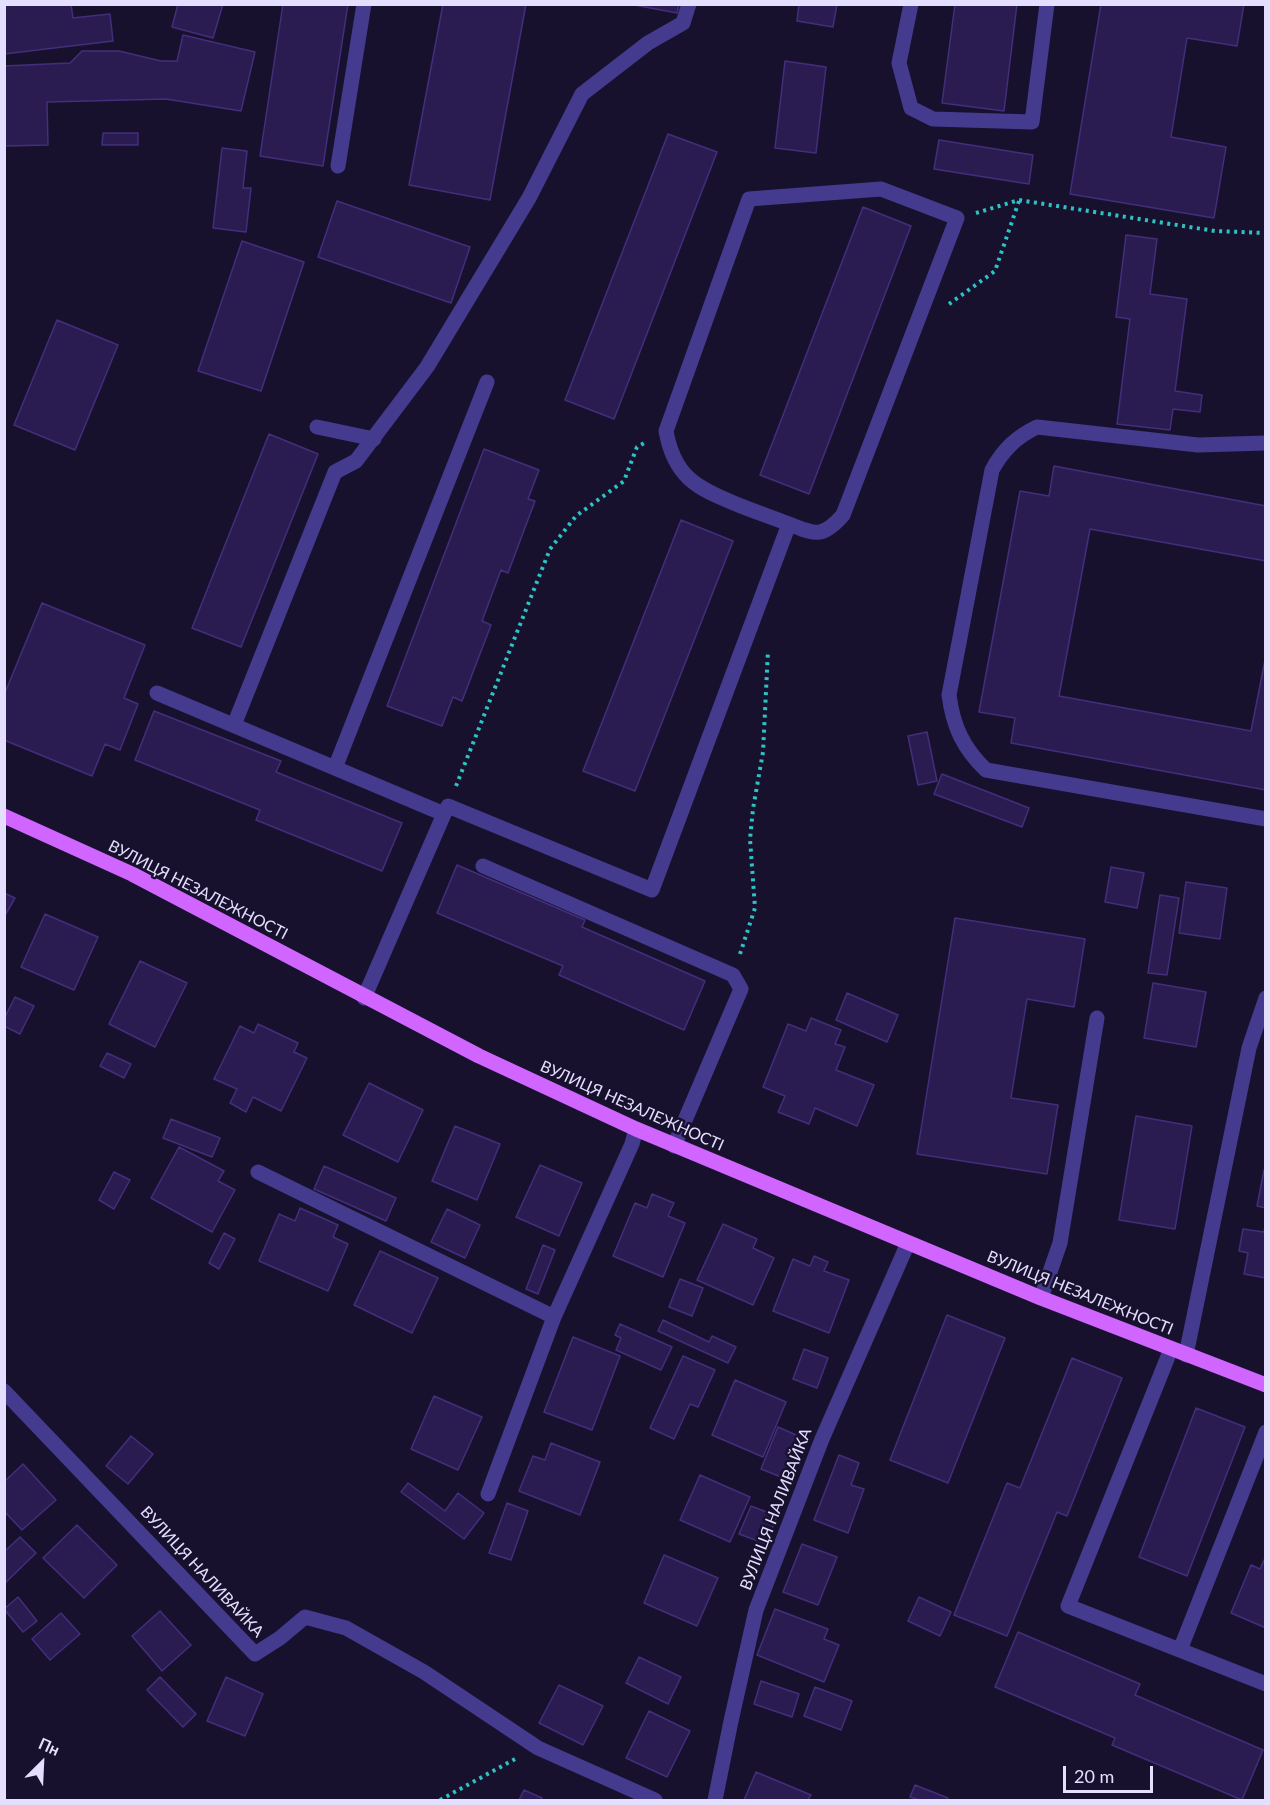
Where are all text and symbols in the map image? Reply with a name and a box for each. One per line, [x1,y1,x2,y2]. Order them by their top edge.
street label: ВУЛИЦЯ НЕЗАЛЕЖНОСТІ [105,836,291,944]
street label: ВУЛИЦЯ НЕЗАЛЕЖНОСТІ [537,1057,727,1155]
street label: ВУЛИЦЯ НЕЗАЛЕЖНОСТІ [984,1247,1176,1339]
street label: ВУЛИЦЯ НАЛИВАЙКА [736,1425,816,1593]
street label: ВУЛИЦЯ НАЛИВАЙКА [136,1503,268,1641]
north arrow [12,1733,72,1793]
text: Пн [36,1733,63,1759]
scale bar [1066,1754,1156,1792]
text: 20 m [1074,1765,1114,1787]

